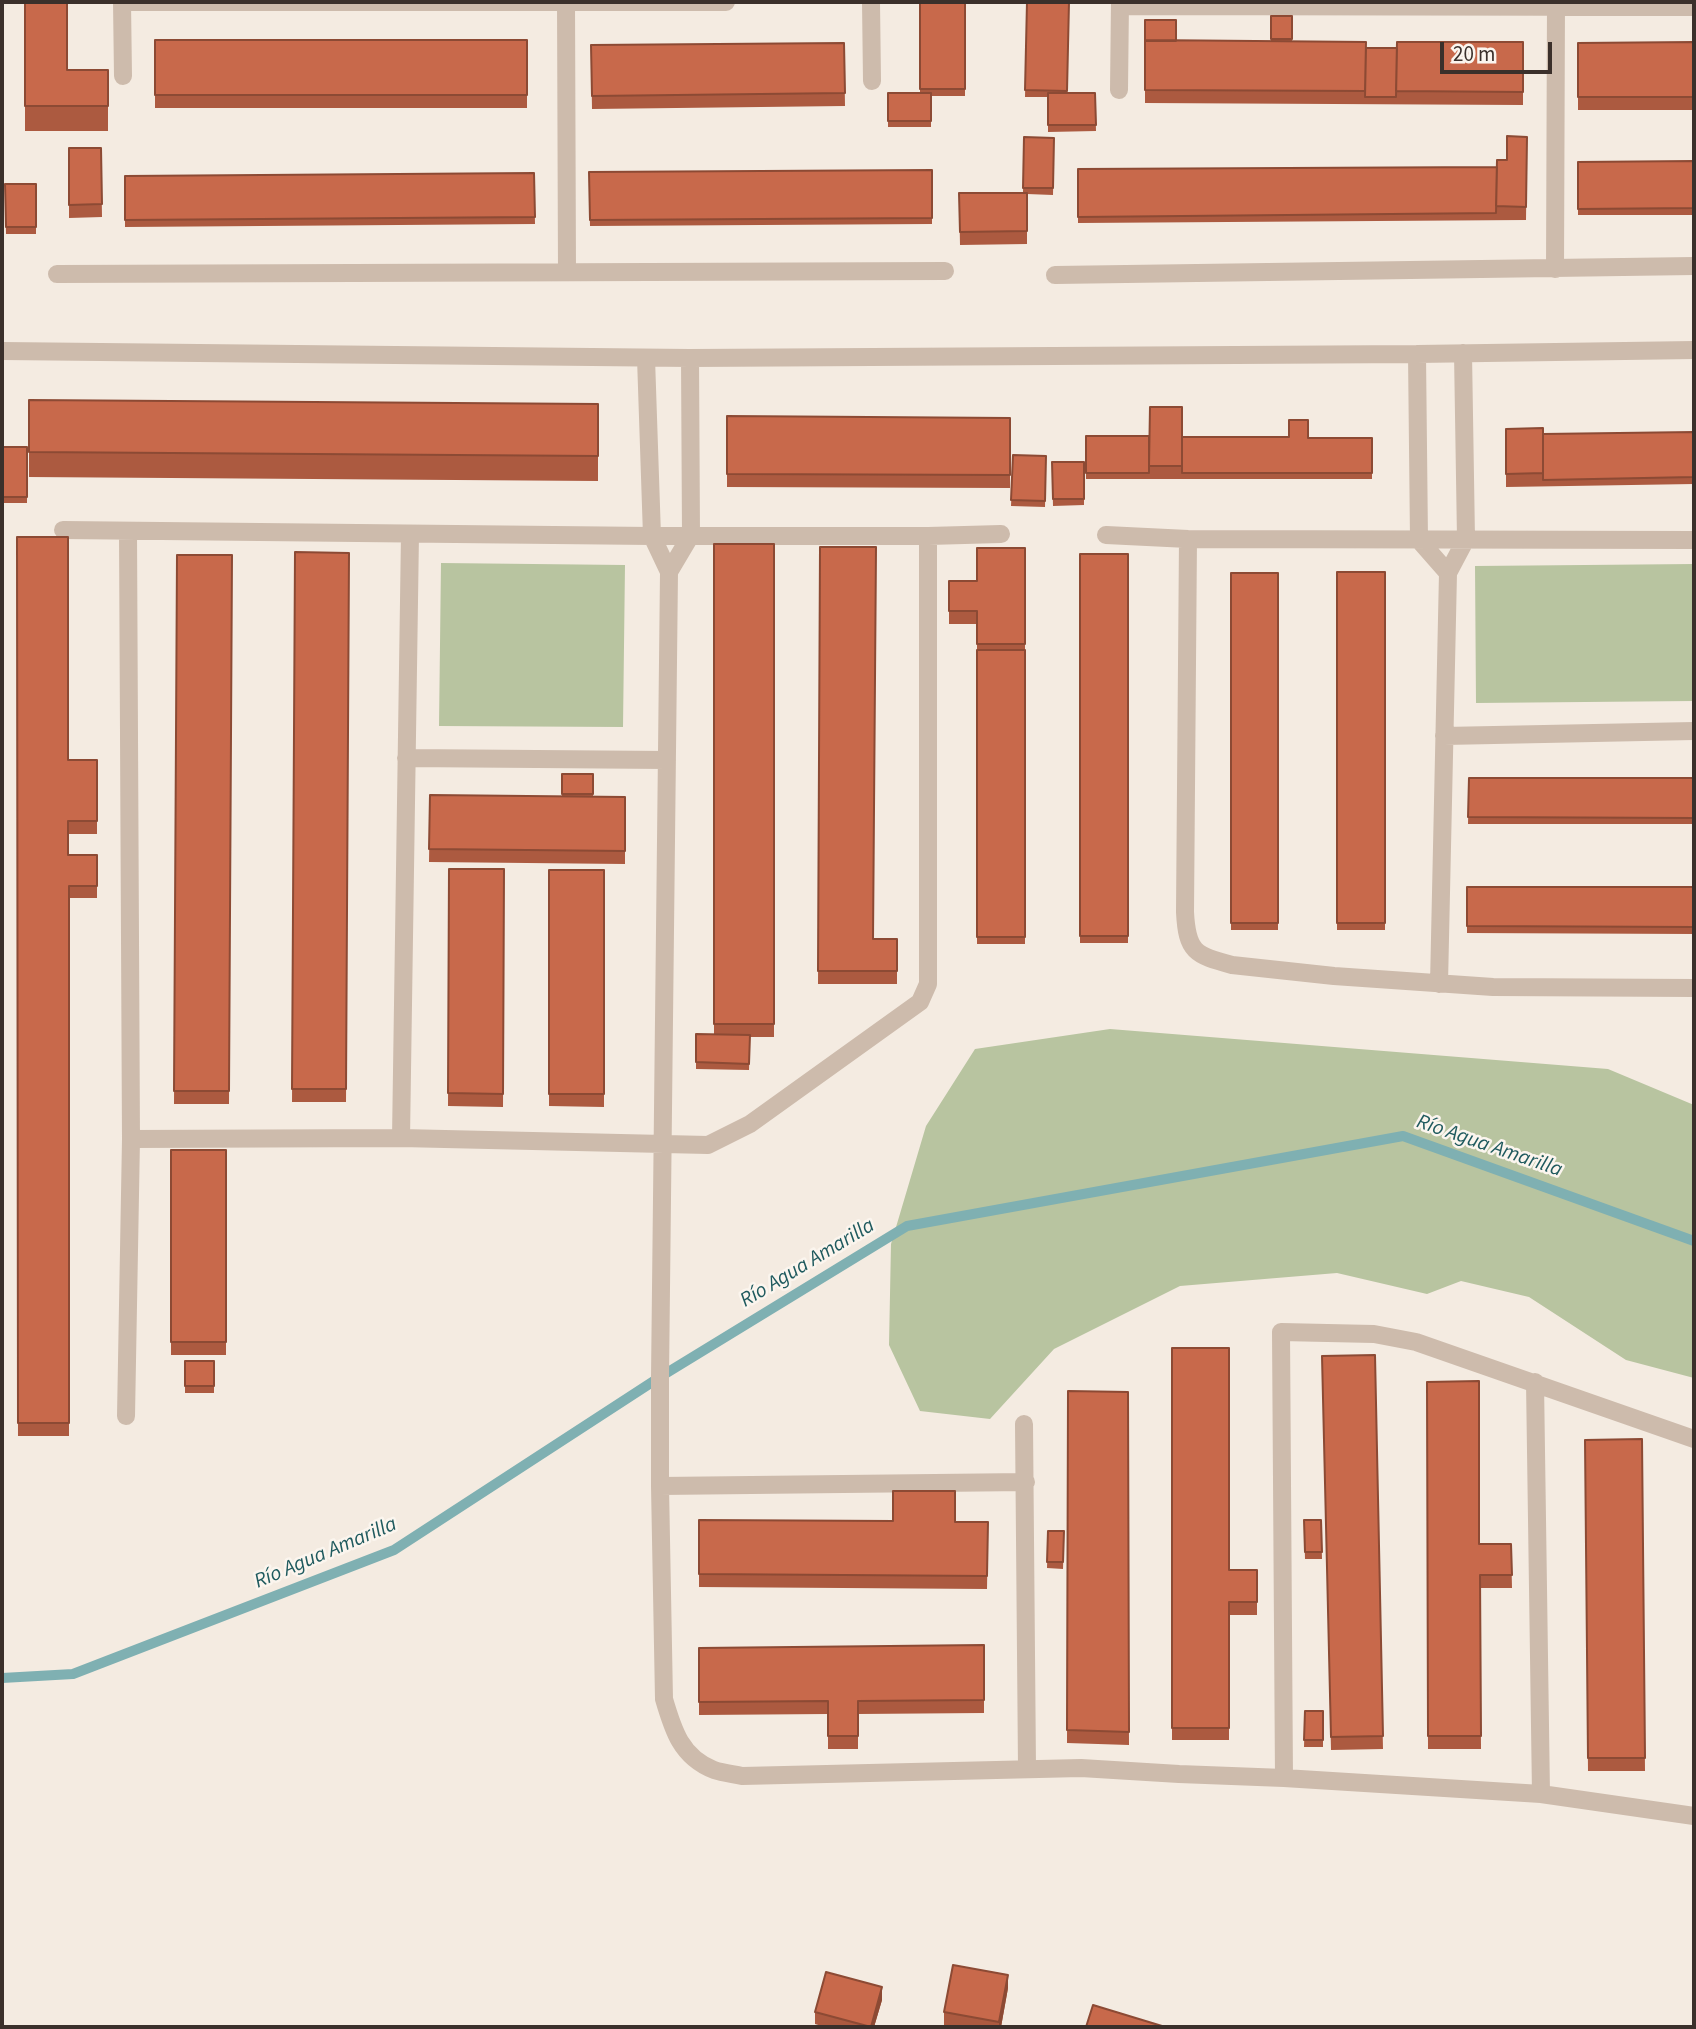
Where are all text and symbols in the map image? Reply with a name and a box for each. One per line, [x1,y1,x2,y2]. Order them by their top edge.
scale bar [1444,28,1556,72]
text: 20 m [1453,39,1495,69]
water label: Río Agua Amarilla [1413,1110,1565,1184]
water label: Río Agua Amarilla [736,1214,880,1314]
water label: Río Agua Amarilla [251,1513,401,1595]

